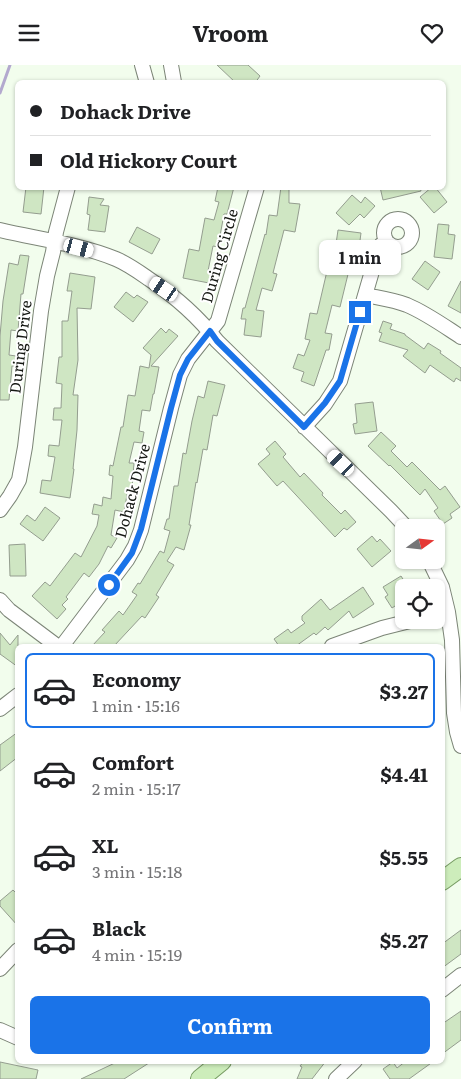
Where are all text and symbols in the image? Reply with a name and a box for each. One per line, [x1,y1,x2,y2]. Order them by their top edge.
text: Vroom [192,16,269,49]
icon: menu [15,19,43,47]
icon: heart [418,19,446,47]
text: Dohack Drive [60,97,191,125]
text: Old Hickory Court [60,146,237,174]
street label: During Circle [194,206,243,305]
car [62,237,95,259]
callout: 1 min [319,239,401,275]
text: 1 min [339,245,381,269]
car [147,274,180,304]
street label: During Drive [2,299,37,395]
route end [349,301,371,323]
street label: Dohack Drive [108,441,155,540]
car [324,447,357,479]
north arrow [395,519,445,569]
map controls [395,519,445,629]
route start [98,574,120,596]
button: locate [395,579,445,629]
text: Economy [92,665,181,693]
icon: car [32,668,77,713]
text: $3.27 [380,677,428,705]
text: 1 min · 15:16 [92,693,180,717]
text: Comfort [92,748,174,776]
icon: car [32,751,77,796]
text: $4.41 [380,760,428,788]
text: 2 min · 15:17 [92,776,181,800]
text: XL [92,831,119,859]
icon: car [32,834,77,879]
text: $5.55 [379,843,428,871]
text: 3 min · 15:18 [92,859,182,883]
text: Black [92,914,146,942]
icon: car [32,917,77,962]
text: $5.27 [380,926,428,954]
text: 4 min · 15:19 [92,942,182,966]
button: Confirm [30,996,430,1054]

